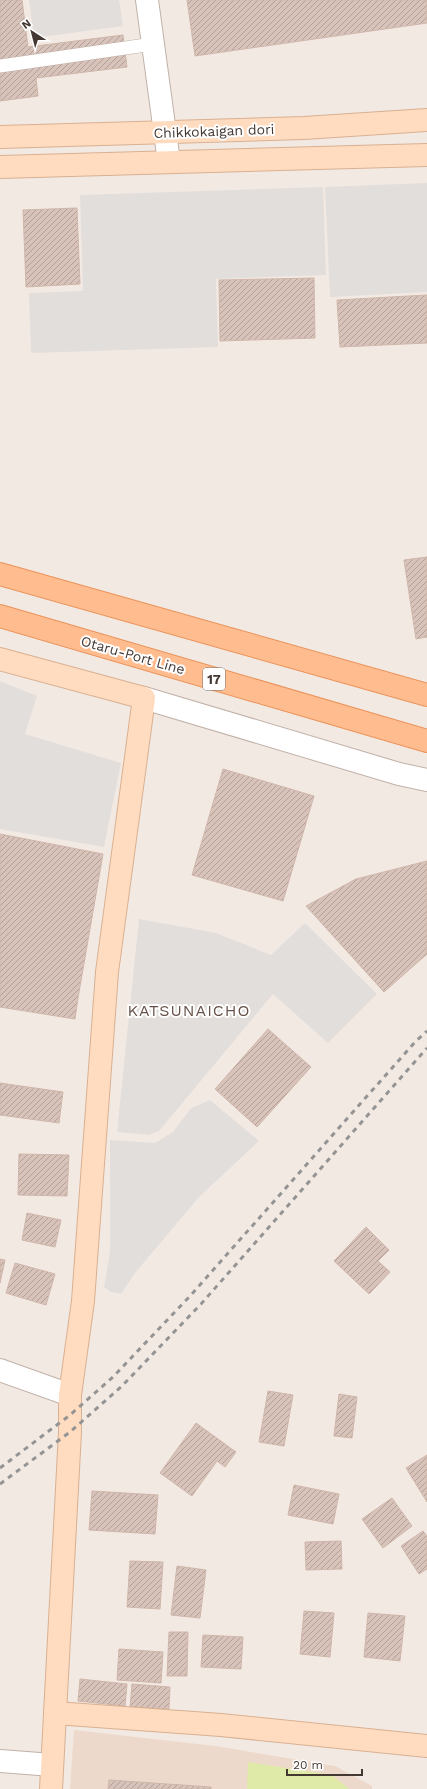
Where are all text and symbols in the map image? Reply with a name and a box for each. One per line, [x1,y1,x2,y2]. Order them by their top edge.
north arrow [12,12,52,52]
text: N [19,17,34,32]
street label: Chikkokaigan dori [153,121,275,141]
street label: Otaru-Port Line [79,633,187,677]
road number: 17 [203,668,225,690]
district label: KATSUNAICHO [127,1001,251,1020]
scale bar [287,1751,362,1777]
text: 20 m [293,1758,323,1772]

